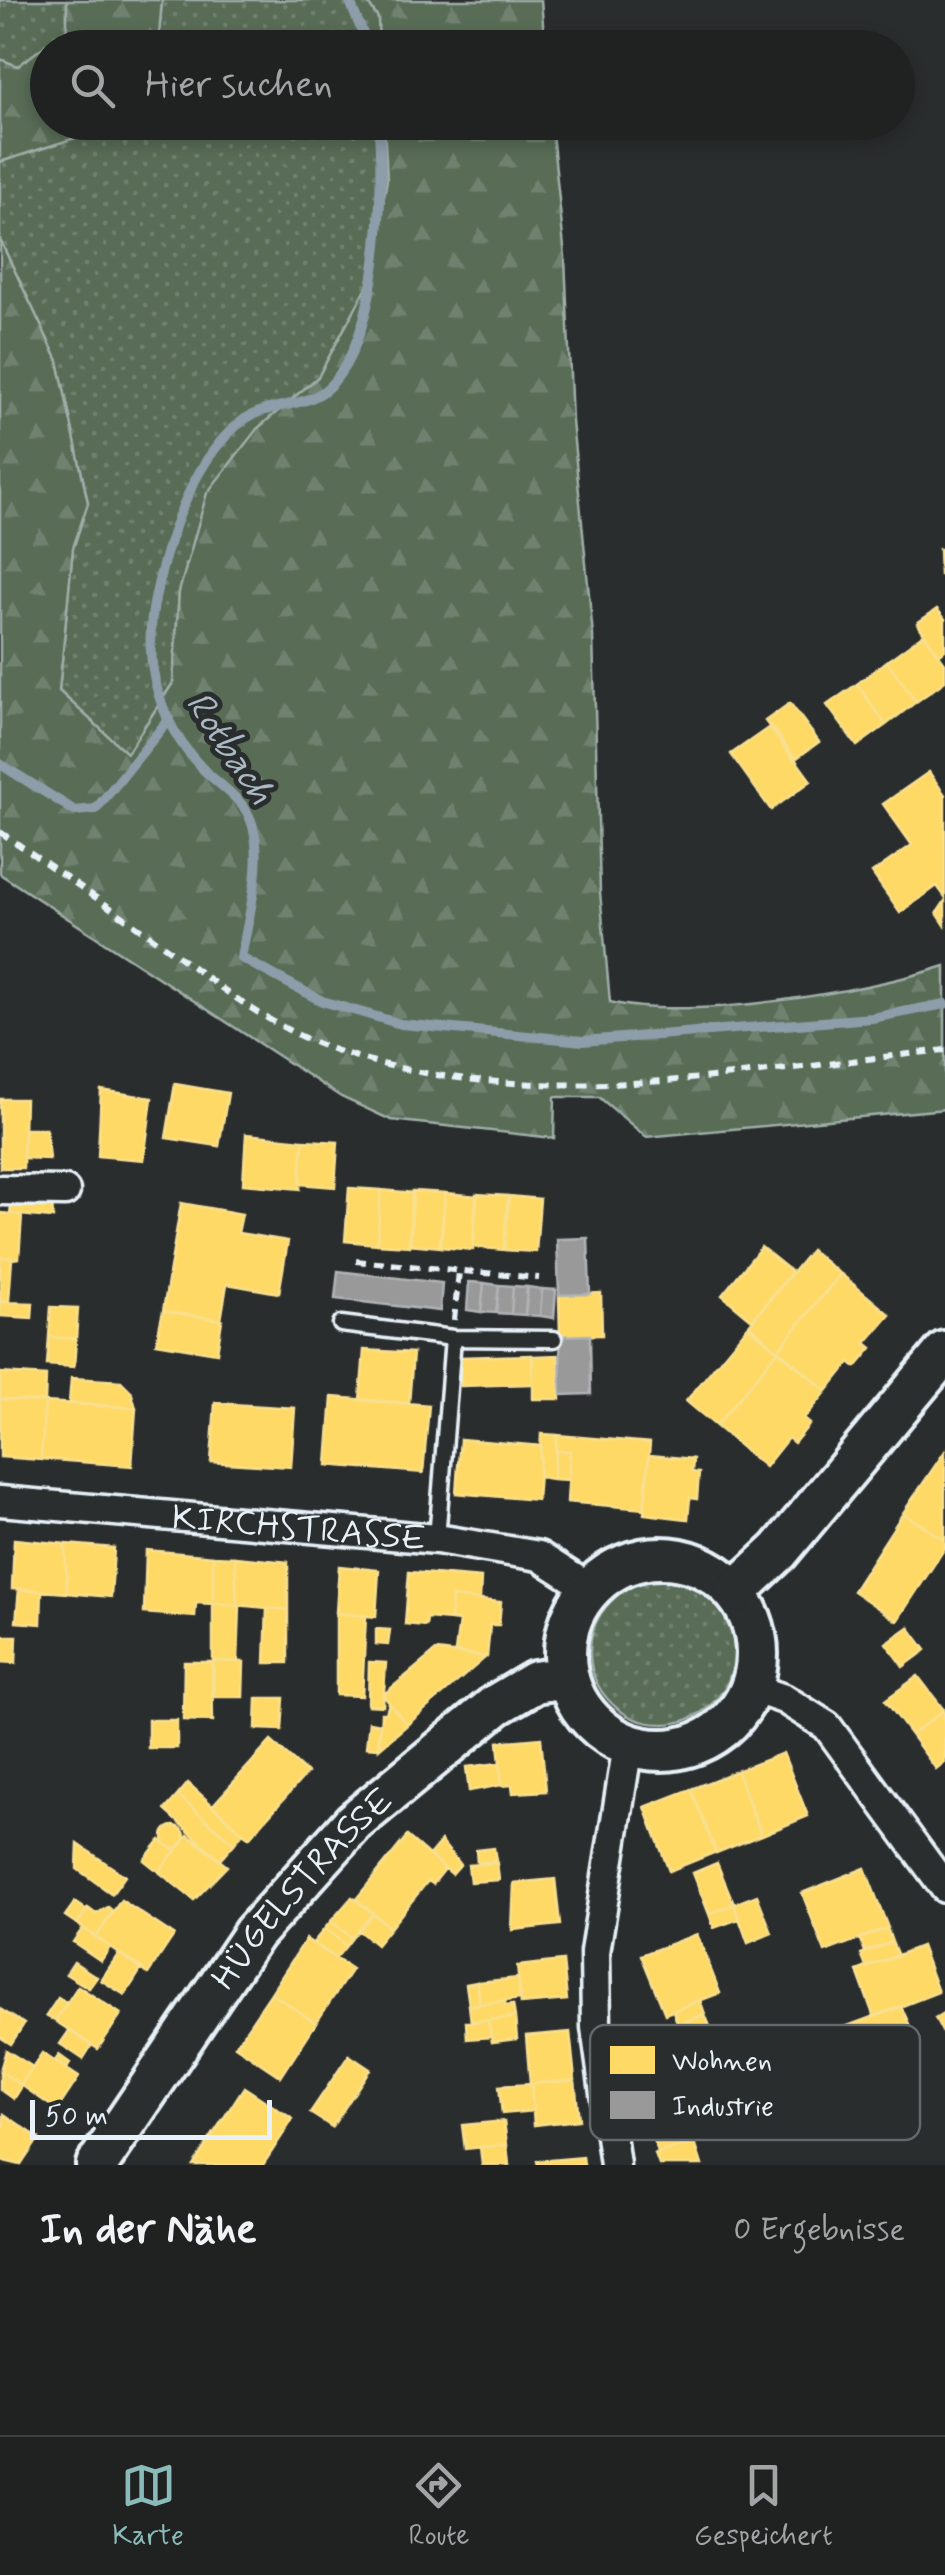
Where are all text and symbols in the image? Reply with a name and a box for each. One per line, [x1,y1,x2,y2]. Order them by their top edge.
search box [30,30,915,140]
icon: search [65,58,120,113]
text: Hier suchen [145,61,333,110]
water label: Rotbach [173,682,285,814]
street label: KIRCHSTRASSE [170,1495,428,1563]
street label: HÜGELSTRASSE [201,1778,403,1999]
legend [590,2025,920,2140]
text: Wohnen [672,2044,772,2081]
text: Industrie [672,2089,774,2126]
scale bar [30,2095,272,2140]
text: 50 m [45,2099,108,2136]
text: In der Nähe [40,2203,257,2258]
text: 0 Ergebnisse [734,2209,905,2251]
tab: Karte [112,2458,184,2555]
tab: Route [408,2458,469,2555]
tab: Gespeichert [694,2458,833,2555]

